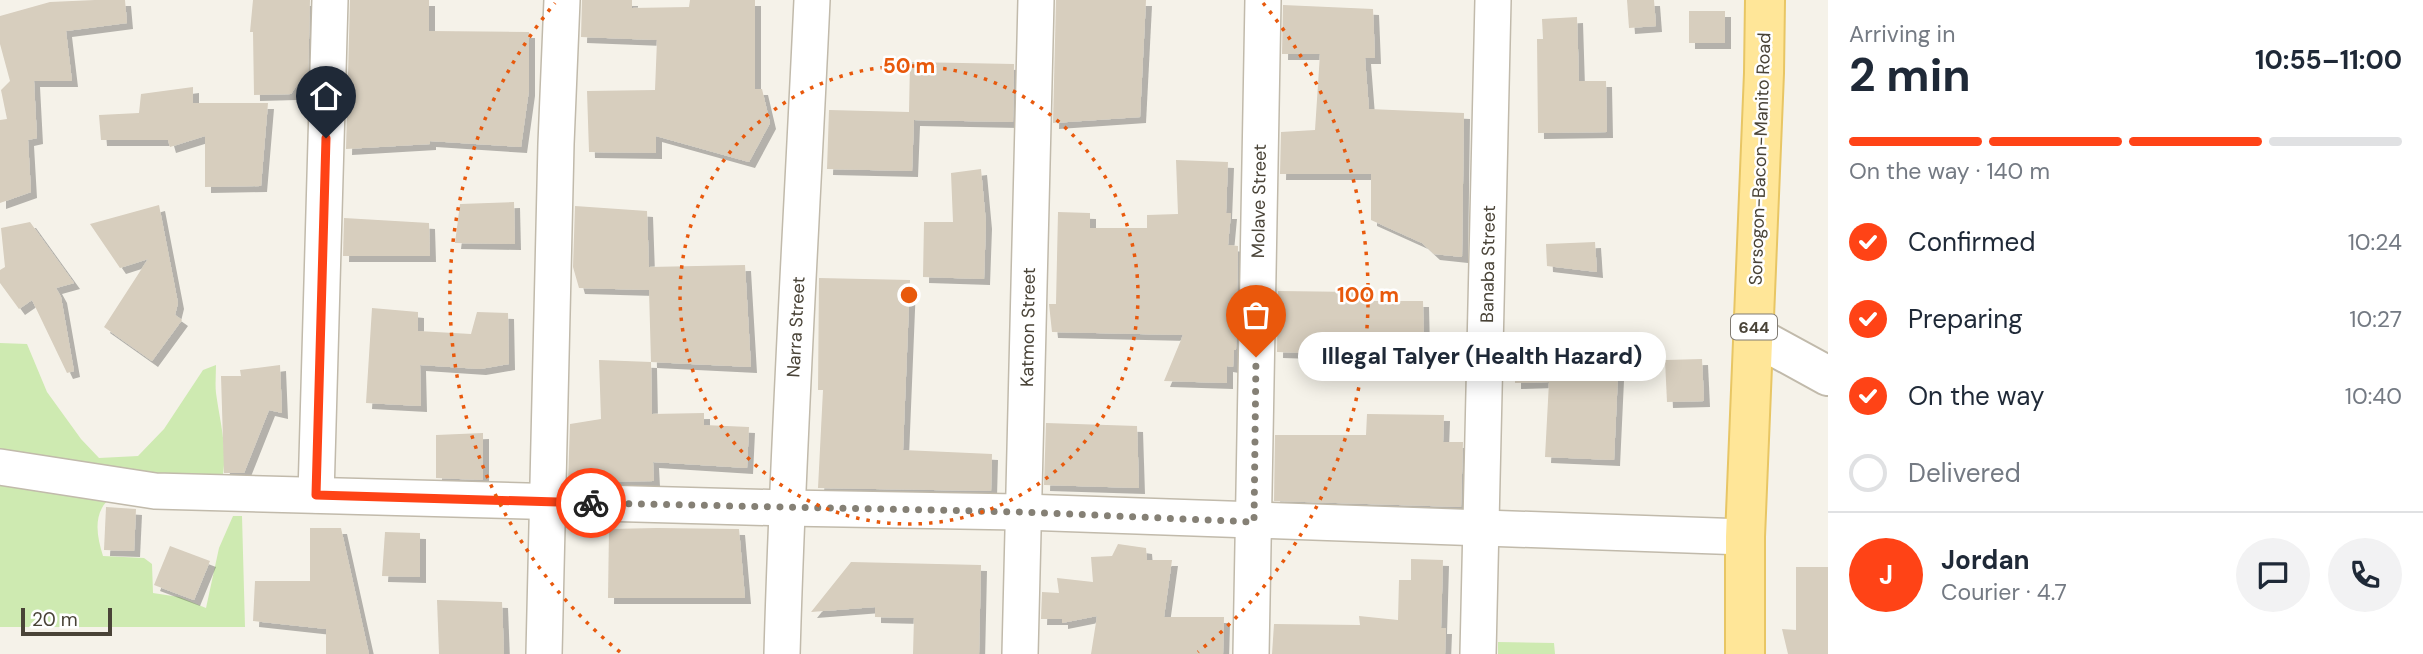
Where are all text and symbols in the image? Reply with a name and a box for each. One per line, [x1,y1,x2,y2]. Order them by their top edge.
text: Arriving in [1849,19,1955,49]
street label: Sorsogon-Bacon-Manito Road [1744,32,1776,286]
text: 10:55–11:00 [2255,43,2402,77]
text: 2 min [1849,45,1971,105]
text: 50 m [883,52,935,80]
pin [296,66,356,138]
icon: home [307,77,345,115]
street label: Molave Street [1246,144,1272,258]
text: On the way · 140 m [1849,156,2050,186]
street label: Banaba Street [1475,205,1501,323]
icon: check [1849,223,1887,261]
text: Confirmed [1908,225,2035,259]
text: 10:24 [2348,227,2402,257]
street label: Katmon Street [1015,267,1041,387]
street label: Narra Street [781,276,811,378]
text: 100 m [1337,281,1399,309]
centre of rings [897,283,921,307]
pin [1226,285,1286,357]
icon: bag [1237,296,1275,334]
icon: check [1849,300,1887,338]
text: Preparing [1908,302,2023,336]
text: 10:27 [2349,304,2402,334]
road number: 644 [1731,314,1777,340]
callout: Illegal Talyer (Health Hazard) [1298,332,1666,382]
text: Illegal Talyer (Health Hazard) [1322,341,1642,371]
icon: check [1849,377,1887,415]
text: On the way [1908,379,2044,413]
text: 10:40 [2345,381,2402,411]
text: Delivered [1908,456,2021,490]
courier [556,468,626,538]
icon: bike [572,484,610,522]
button: chat [2236,538,2310,612]
button: phone [2328,538,2402,612]
text: Jordan [1941,543,2030,577]
text: J [1879,558,1893,592]
text: Courier · 4.7 [1941,577,2067,607]
scale bar [21,605,112,637]
text: 20 m [32,607,78,632]

